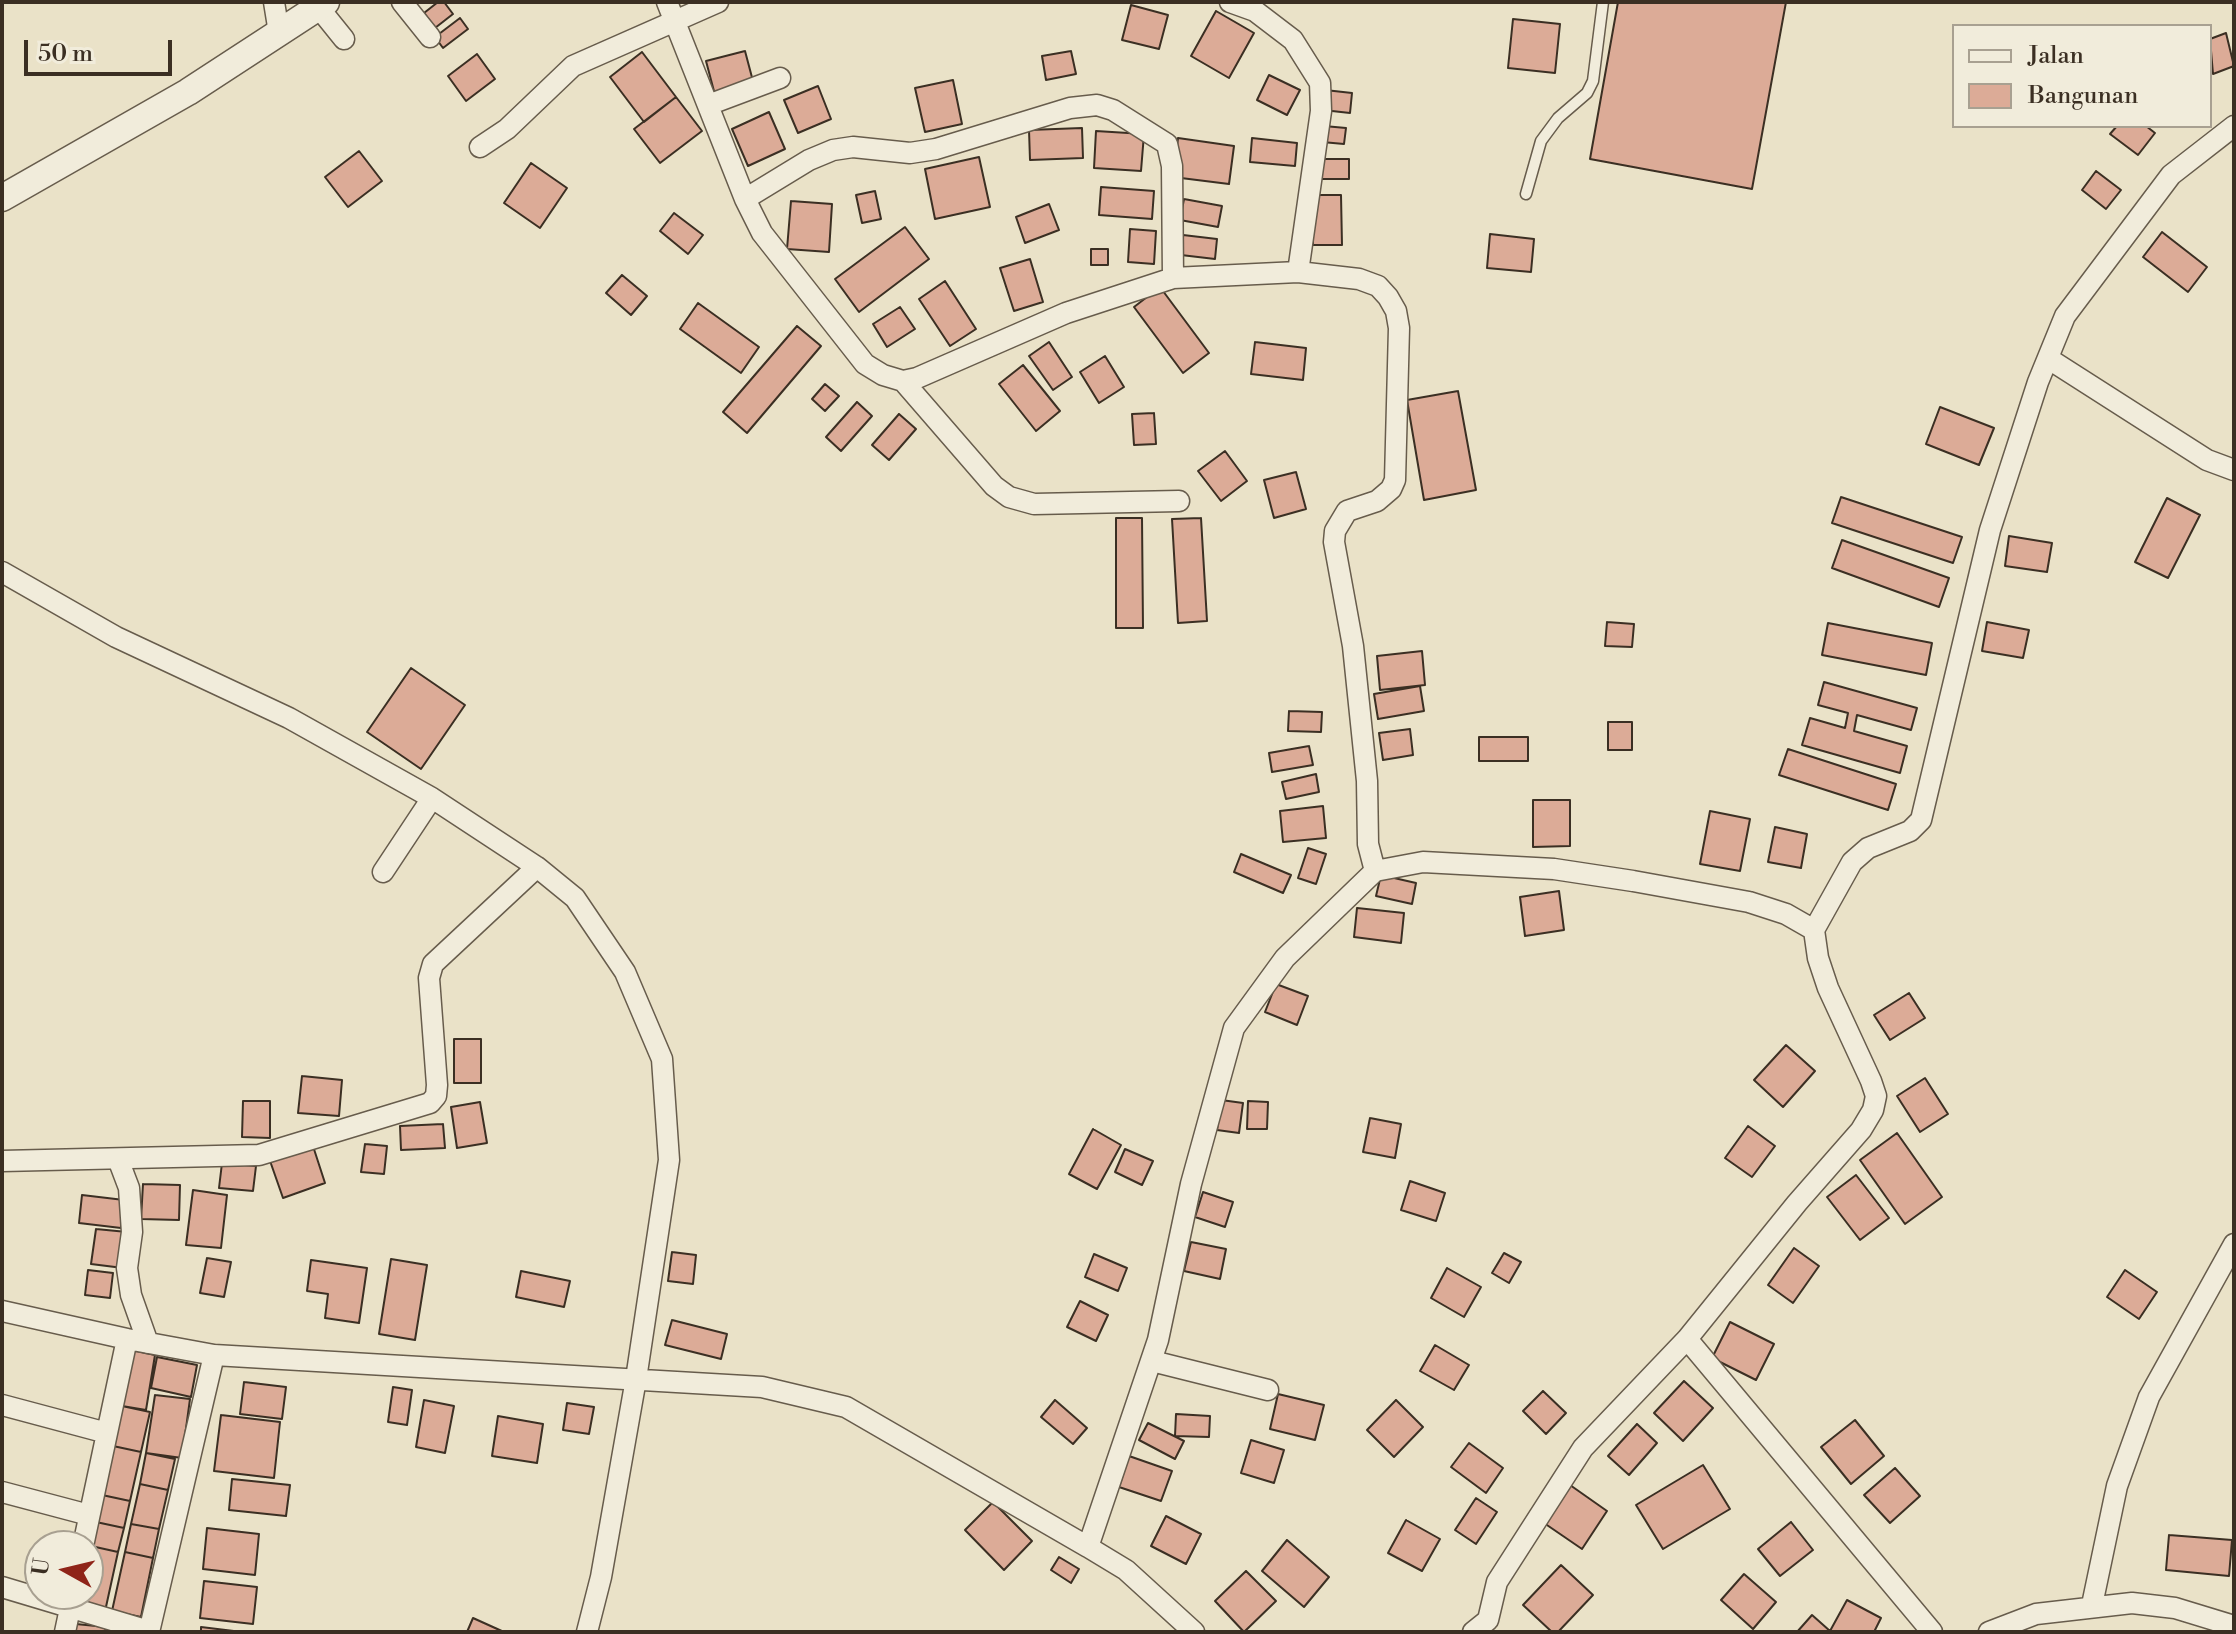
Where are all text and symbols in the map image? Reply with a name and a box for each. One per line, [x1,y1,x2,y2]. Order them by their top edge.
scale bar [28,24,176,74]
legend [1952,24,2212,128]
text: 50 m [38,39,93,69]
text: Jalan [2028,41,2084,71]
text: Bangunan [2028,81,2138,111]
north arrow [24,1530,104,1610]
text: U [27,1557,56,1577]

